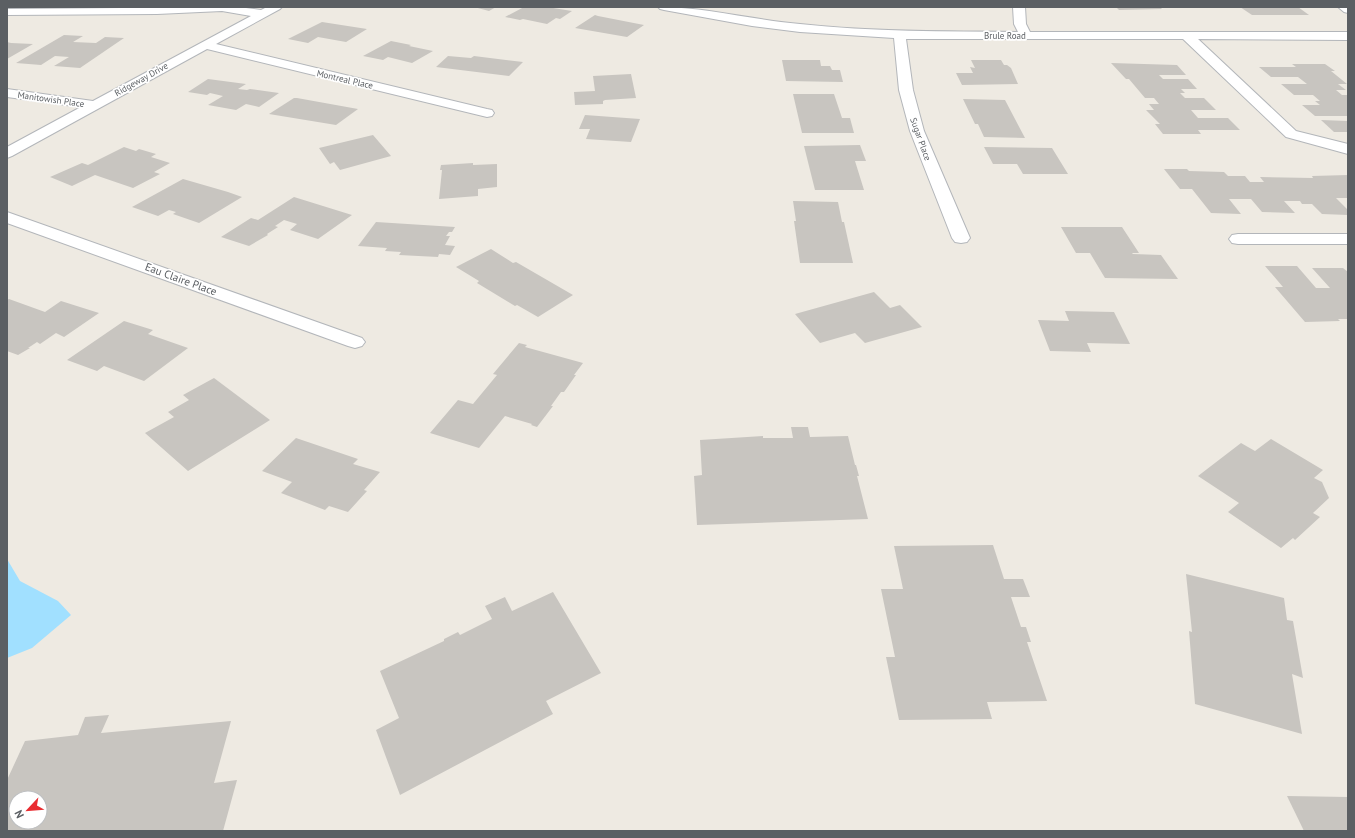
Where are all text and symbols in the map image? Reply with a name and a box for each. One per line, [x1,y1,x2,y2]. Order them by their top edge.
street label: Brule Road [984,30,1026,41]
street label: Ridgeway Drive [112,60,170,98]
street label: Montreal Place [316,67,375,91]
street label: Manitowish Place [17,89,85,109]
street label: Sugar Place [908,116,934,162]
street label: Eau Claire Place [143,260,219,299]
north arrow [8,790,48,830]
text: N [11,808,27,821]

